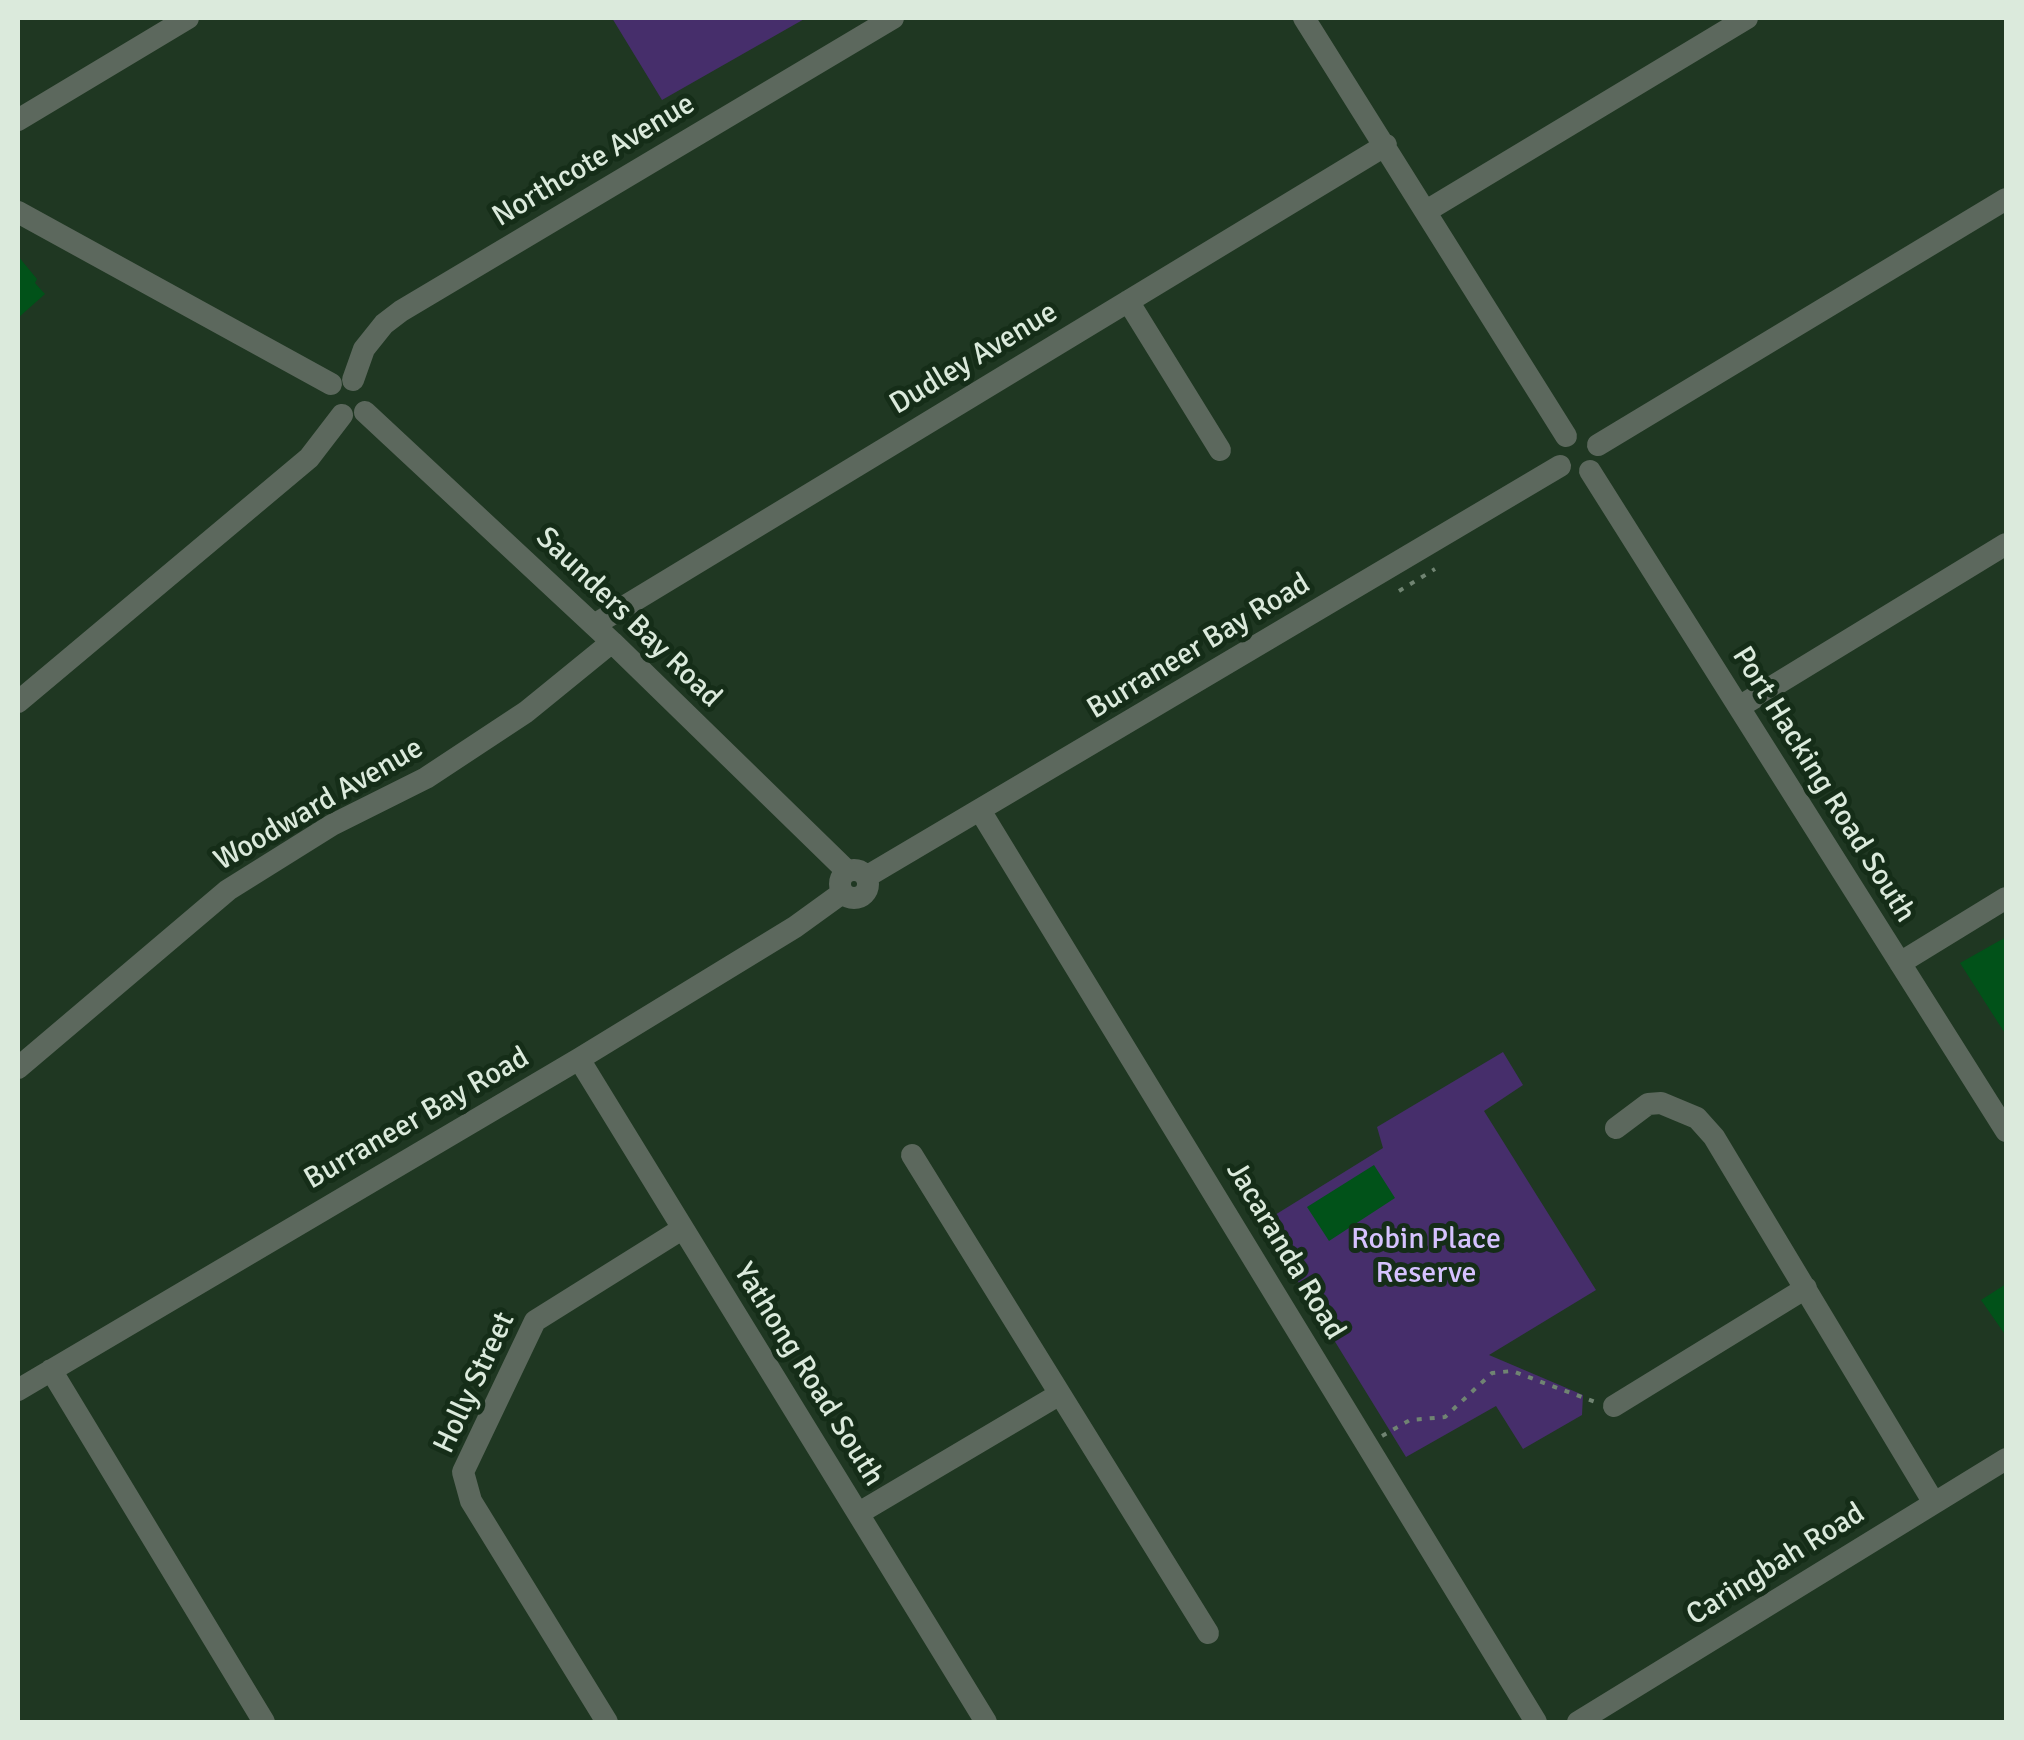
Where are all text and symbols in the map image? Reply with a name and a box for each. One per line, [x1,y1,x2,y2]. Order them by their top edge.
street label: Northcote Avenue [486,86,702,236]
street label: Dudley Avenue [884,295,1064,423]
street label: Saunders Bay Road [528,520,728,716]
street label: Burraneer Bay Road [1081,566,1317,728]
street label: Port Hacking Road South [1723,641,1923,929]
street label: Woodward Avenue [208,731,430,879]
street label: Burraneer Bay Road [298,1040,536,1198]
street label: Jacaranda Road [1218,1155,1352,1347]
park label: Robin Place Reserve [1351,1222,1501,1292]
street label: Yathong Road South [725,1257,891,1493]
street label: Holly Street [427,1307,523,1459]
street label: Caringbah Road [1680,1496,1872,1634]

